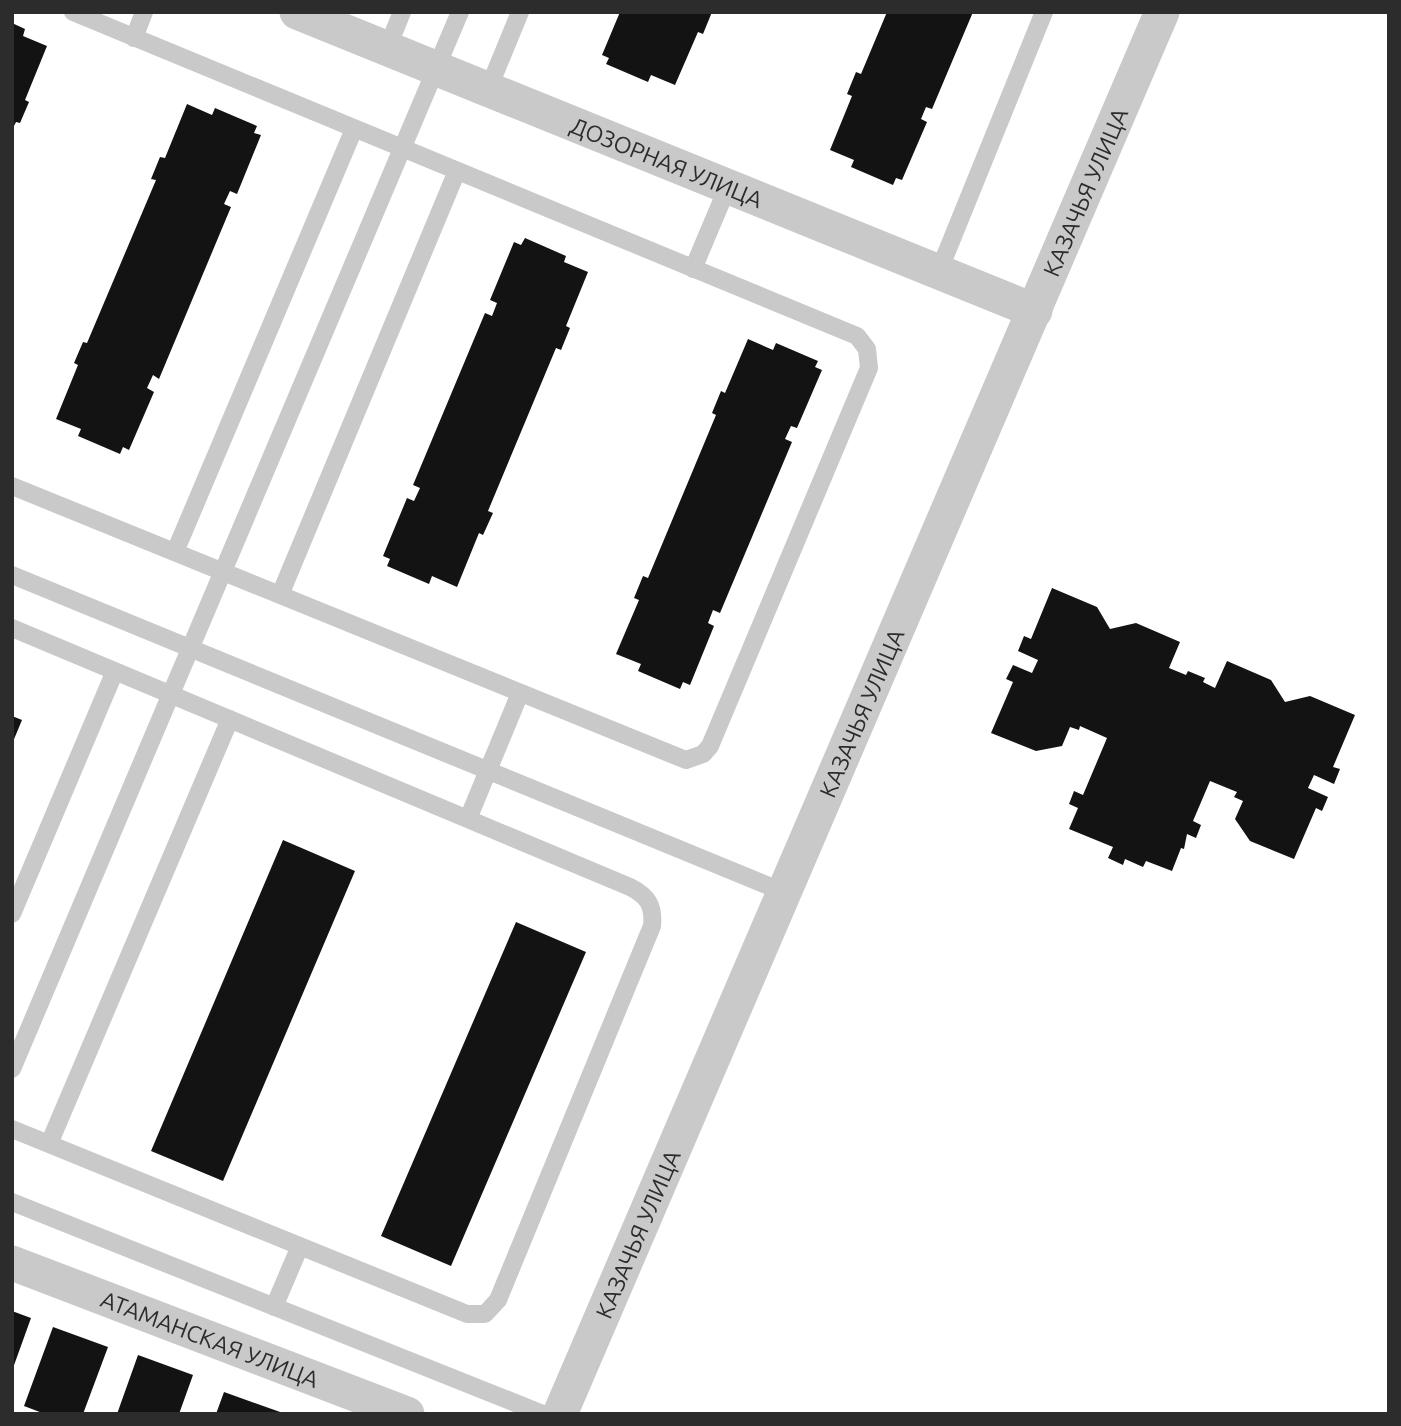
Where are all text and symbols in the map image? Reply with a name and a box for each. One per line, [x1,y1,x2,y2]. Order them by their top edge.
street label: КАЗАЧЬЯ УЛИЦА [1038,104,1132,280]
street label: ДОЗОРНАЯ УЛИЦА [567,112,766,212]
street label: КАЗАЧЬЯ УЛИЦА [814,625,908,801]
street label: КАЗАЧЬЯ УЛИЦА [590,1146,684,1322]
street label: АТАМАНСКАЯ УЛИЦА [98,1286,322,1392]

